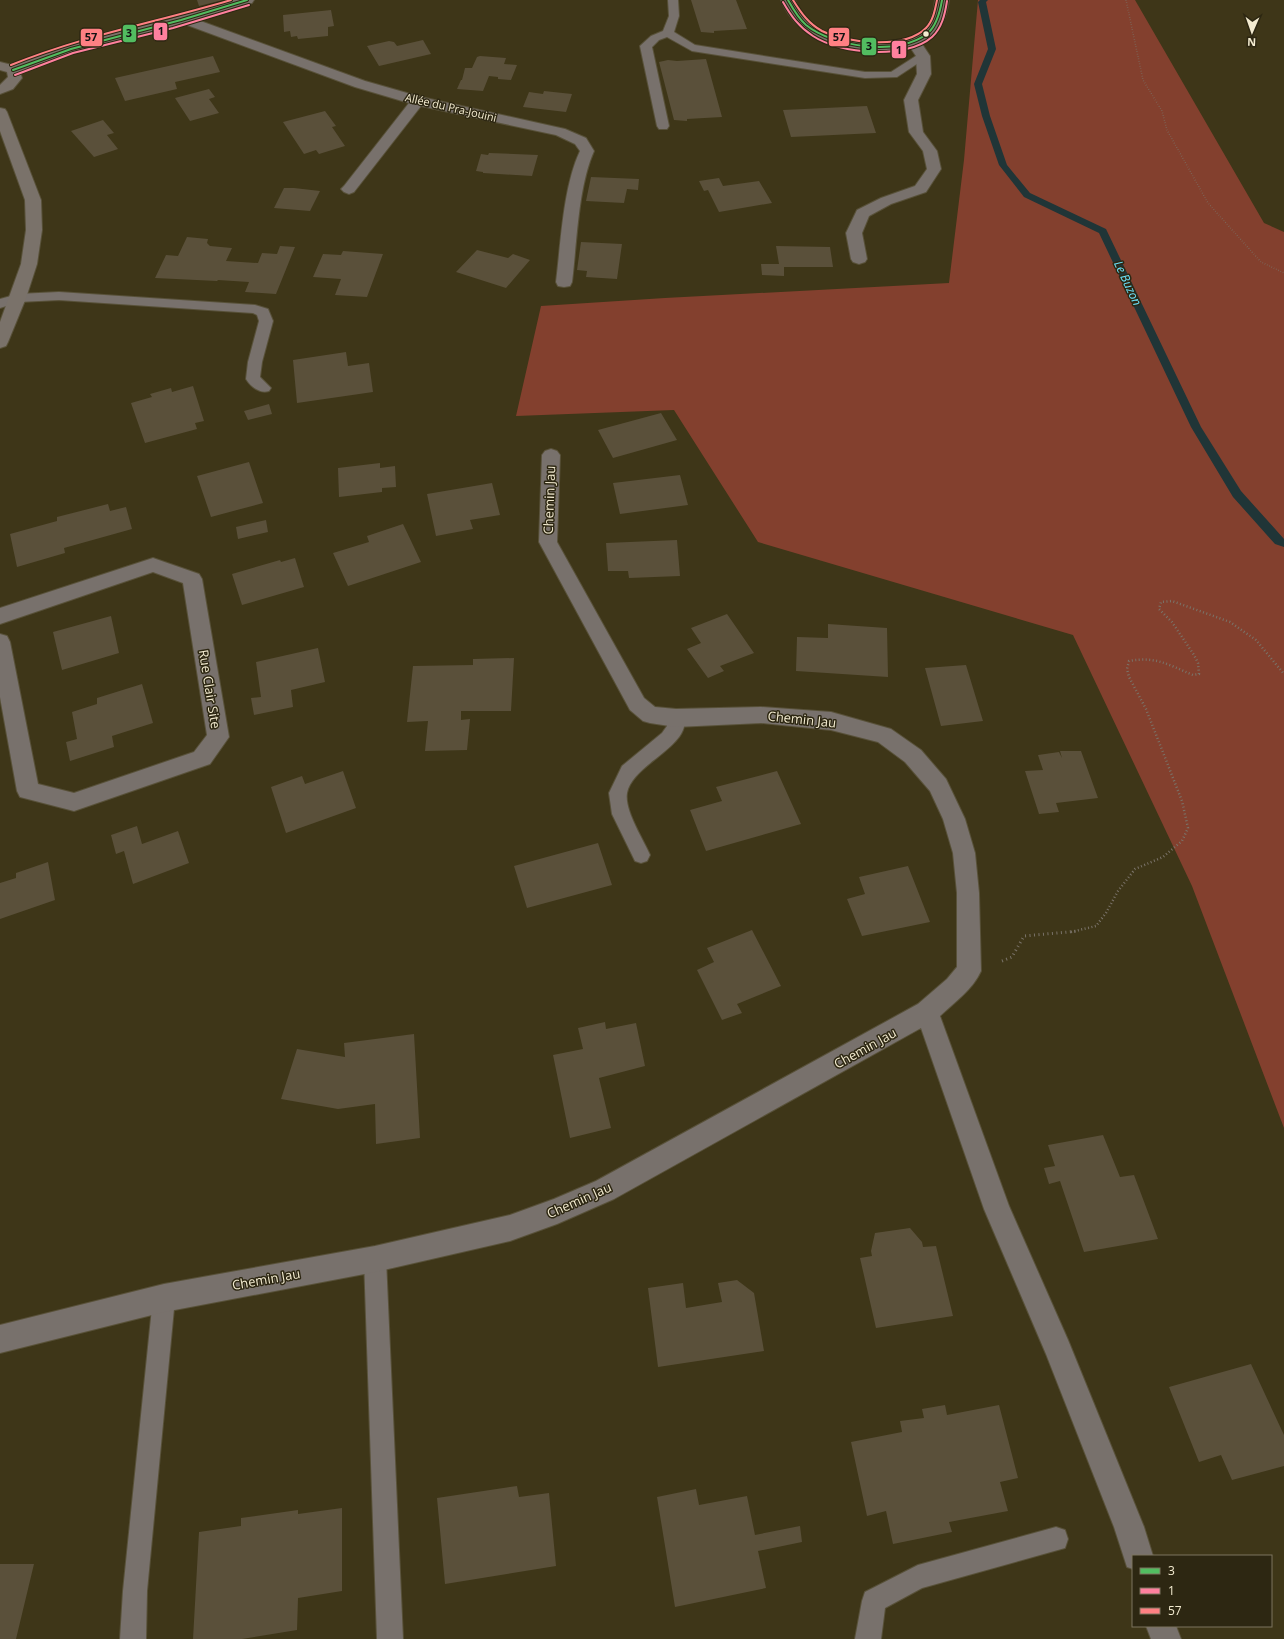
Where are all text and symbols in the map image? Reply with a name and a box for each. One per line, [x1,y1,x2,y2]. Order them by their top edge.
north arrow [1232,12,1272,52]
line badge: 1 [153,22,168,41]
text: 1 [158,23,164,38]
line badge: 3 [122,24,137,43]
text: 3 [126,25,132,40]
line badge: 57 [828,27,850,47]
line badge: 57 [80,28,103,47]
text: 57 [85,29,97,44]
text: 57 [833,29,845,44]
unlabelled marker [921,29,931,39]
text: N [1247,35,1256,50]
line badge: 3 [861,37,877,56]
text: 3 [866,38,872,53]
line badge: 1 [891,40,907,59]
text: 1 [896,42,902,57]
street label: Allée du Pra-Jouini [404,89,498,125]
water label: Le Buzon [1110,258,1146,308]
street label: Chemin Jau [539,465,559,535]
street label: Rue Clair Site [195,648,225,730]
street label: Chemin Jau [767,706,837,732]
street label: Chemin Jau [831,1023,899,1073]
street label: Chemin Jau [544,1178,614,1222]
street label: Chemin Jau [231,1264,301,1294]
legend [1132,1555,1272,1627]
text: 3 [1168,1562,1175,1579]
text: 1 [1168,1582,1175,1599]
text: 57 [1168,1602,1182,1619]

